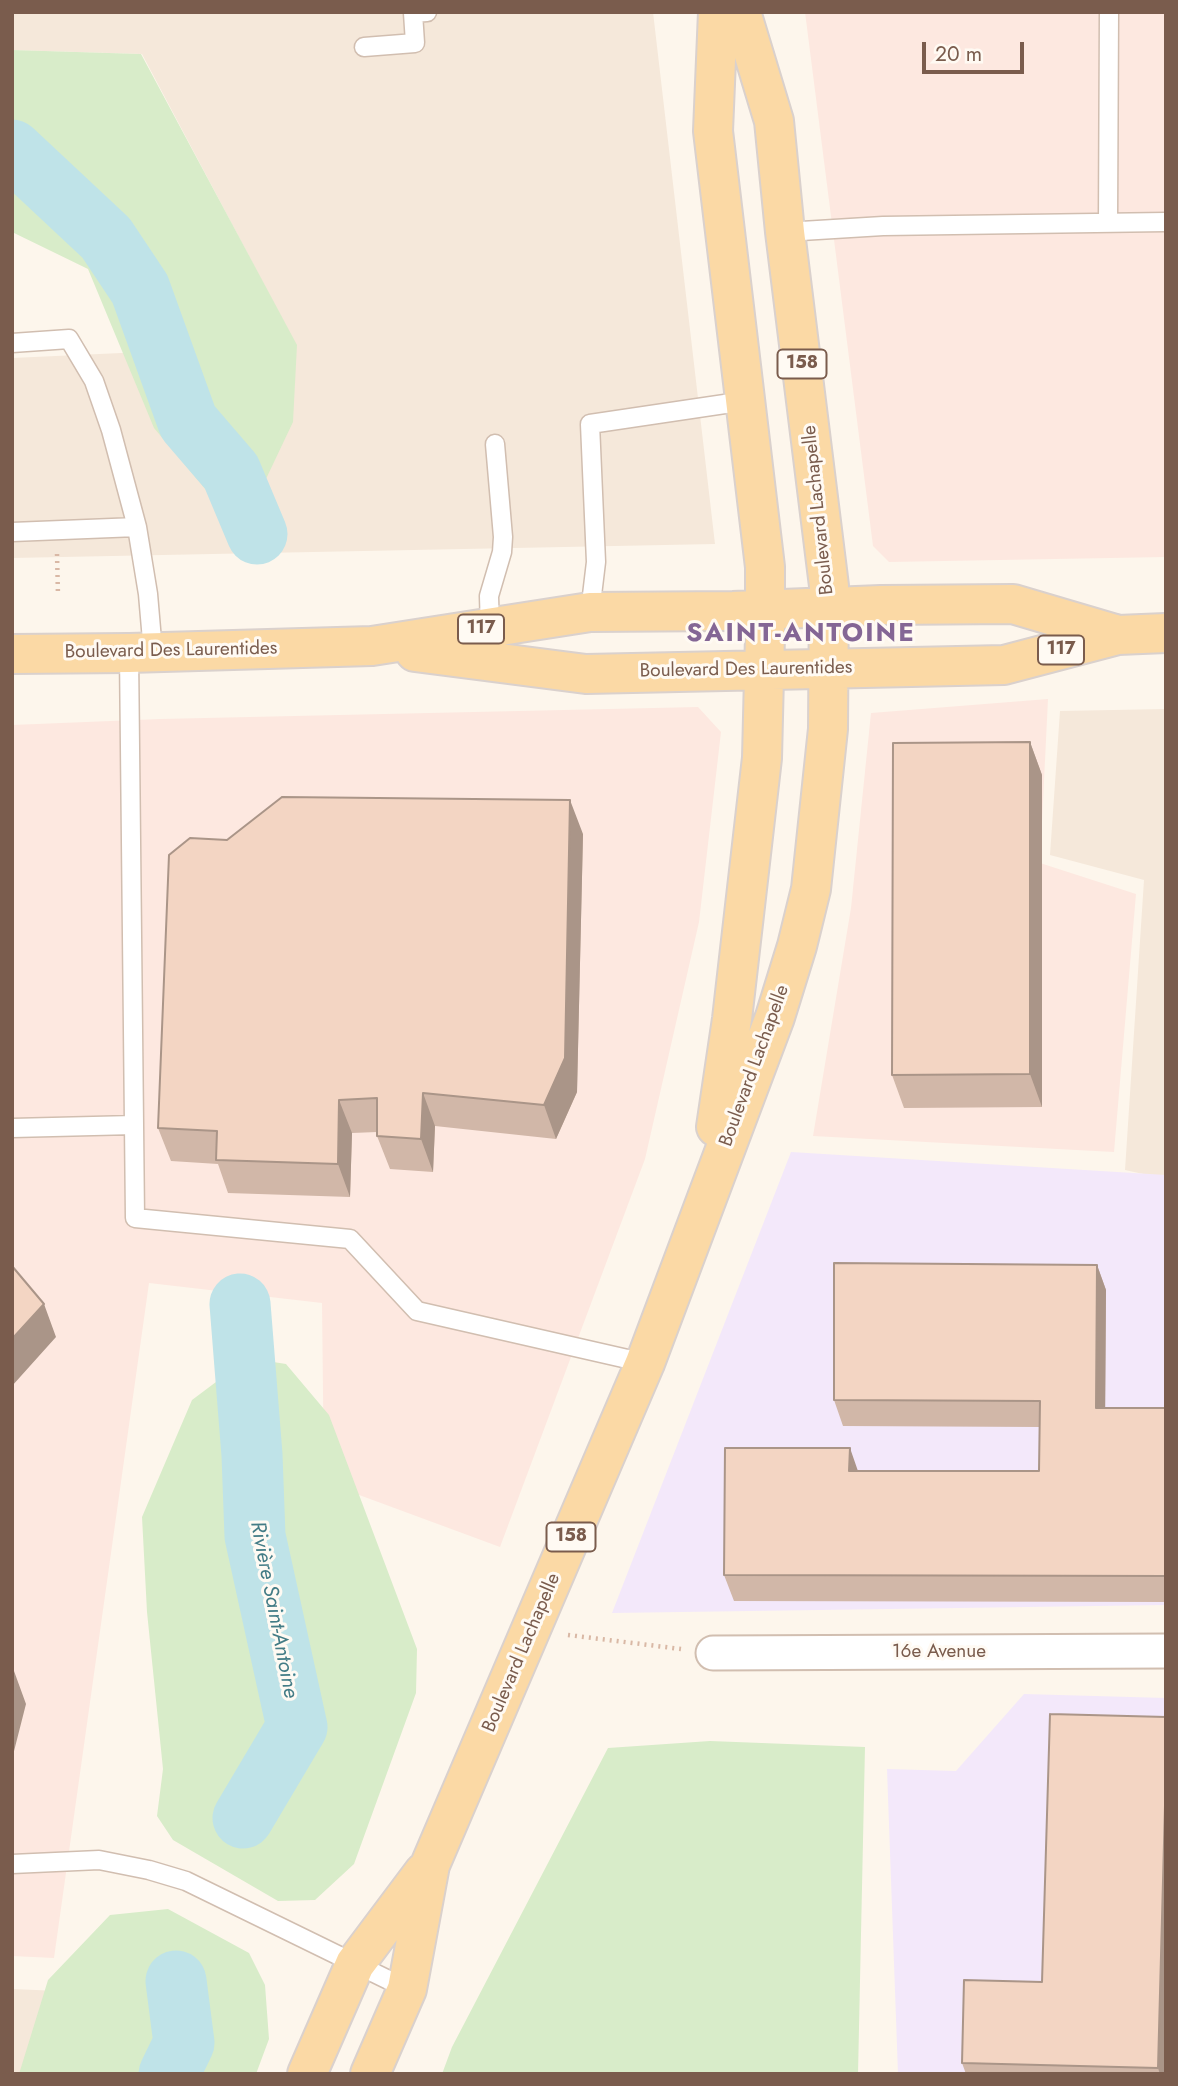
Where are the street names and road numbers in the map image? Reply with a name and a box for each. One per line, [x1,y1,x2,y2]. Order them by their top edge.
road number: 158 [778,350,826,378]
street label: Boulevard Lachapelle [799,424,839,596]
road number: 117 [458,614,504,644]
road number: 117 [1038,636,1084,664]
street label: Boulevard Des Laurentides [64,638,278,664]
street label: Boulevard Des Laurentides [639,657,853,683]
street label: Boulevard Lachapelle [715,982,795,1150]
road number: 158 [546,1522,596,1552]
street label: Boulevard Lachapelle [478,1570,566,1736]
street label: 16e Avenue [892,1641,986,1663]

